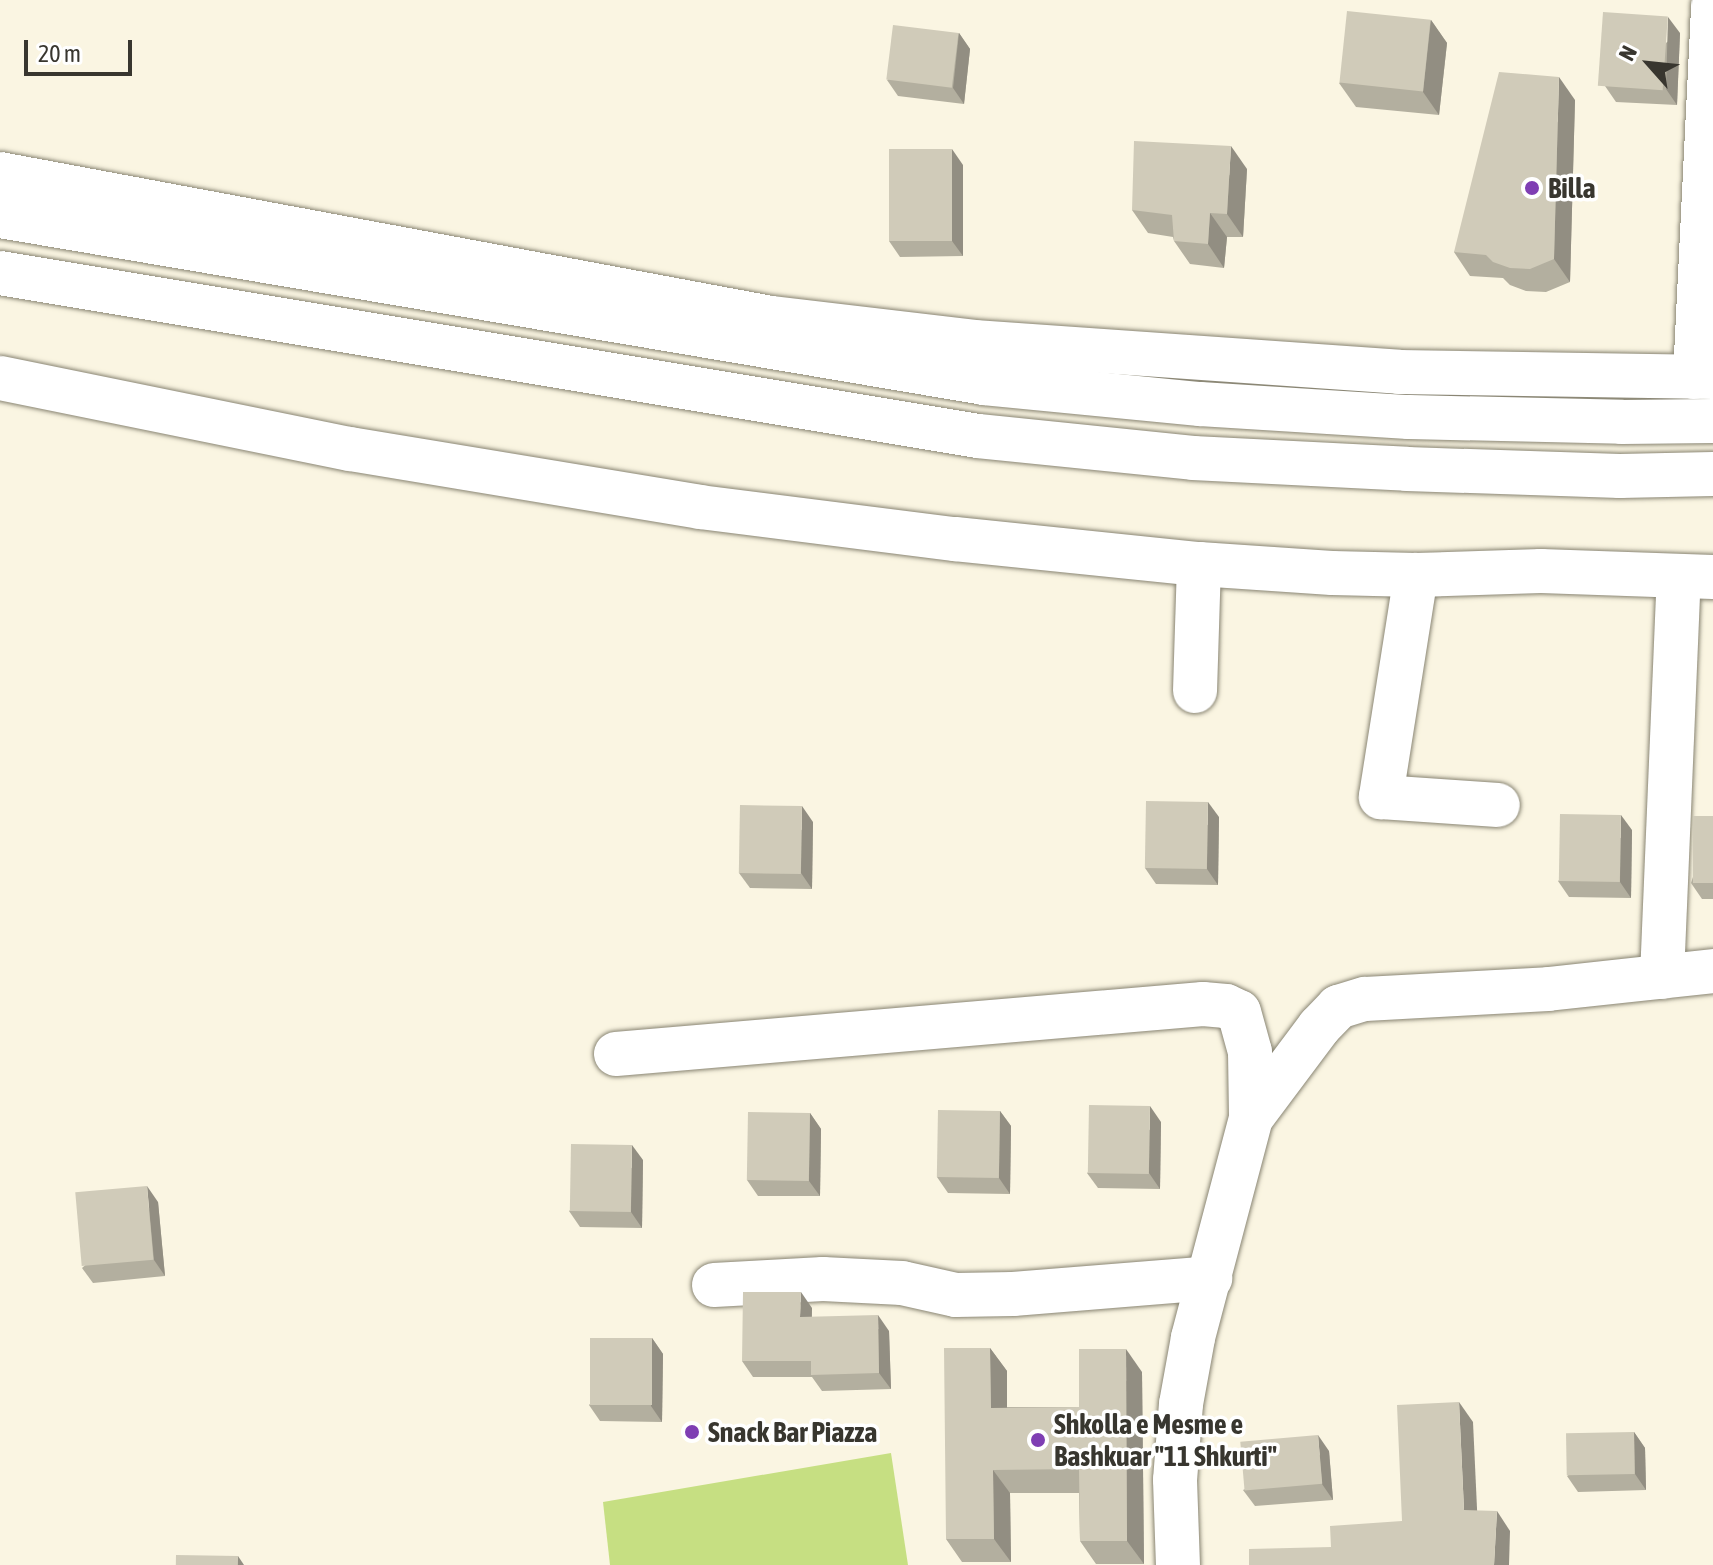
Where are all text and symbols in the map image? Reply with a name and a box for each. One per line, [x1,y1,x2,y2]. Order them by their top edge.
scale bar [28,24,136,74]
north arrow [1609,24,1689,104]
text: 20 m [38,40,81,67]
text: N [1613,41,1642,65]
place label: Billa [1548,171,1596,205]
marker: Billa [1523,179,1541,197]
place label: Shkolla e Mesme e Bashkuar "11 Shkurti" [1054,1407,1277,1473]
place label: Snack Bar Piazza [708,1415,877,1449]
marker: Snack Bar Piazza [683,1423,701,1441]
marker: Shkolla e Mesme e Bashkuar "11 Shkurti" [1029,1431,1047,1449]

